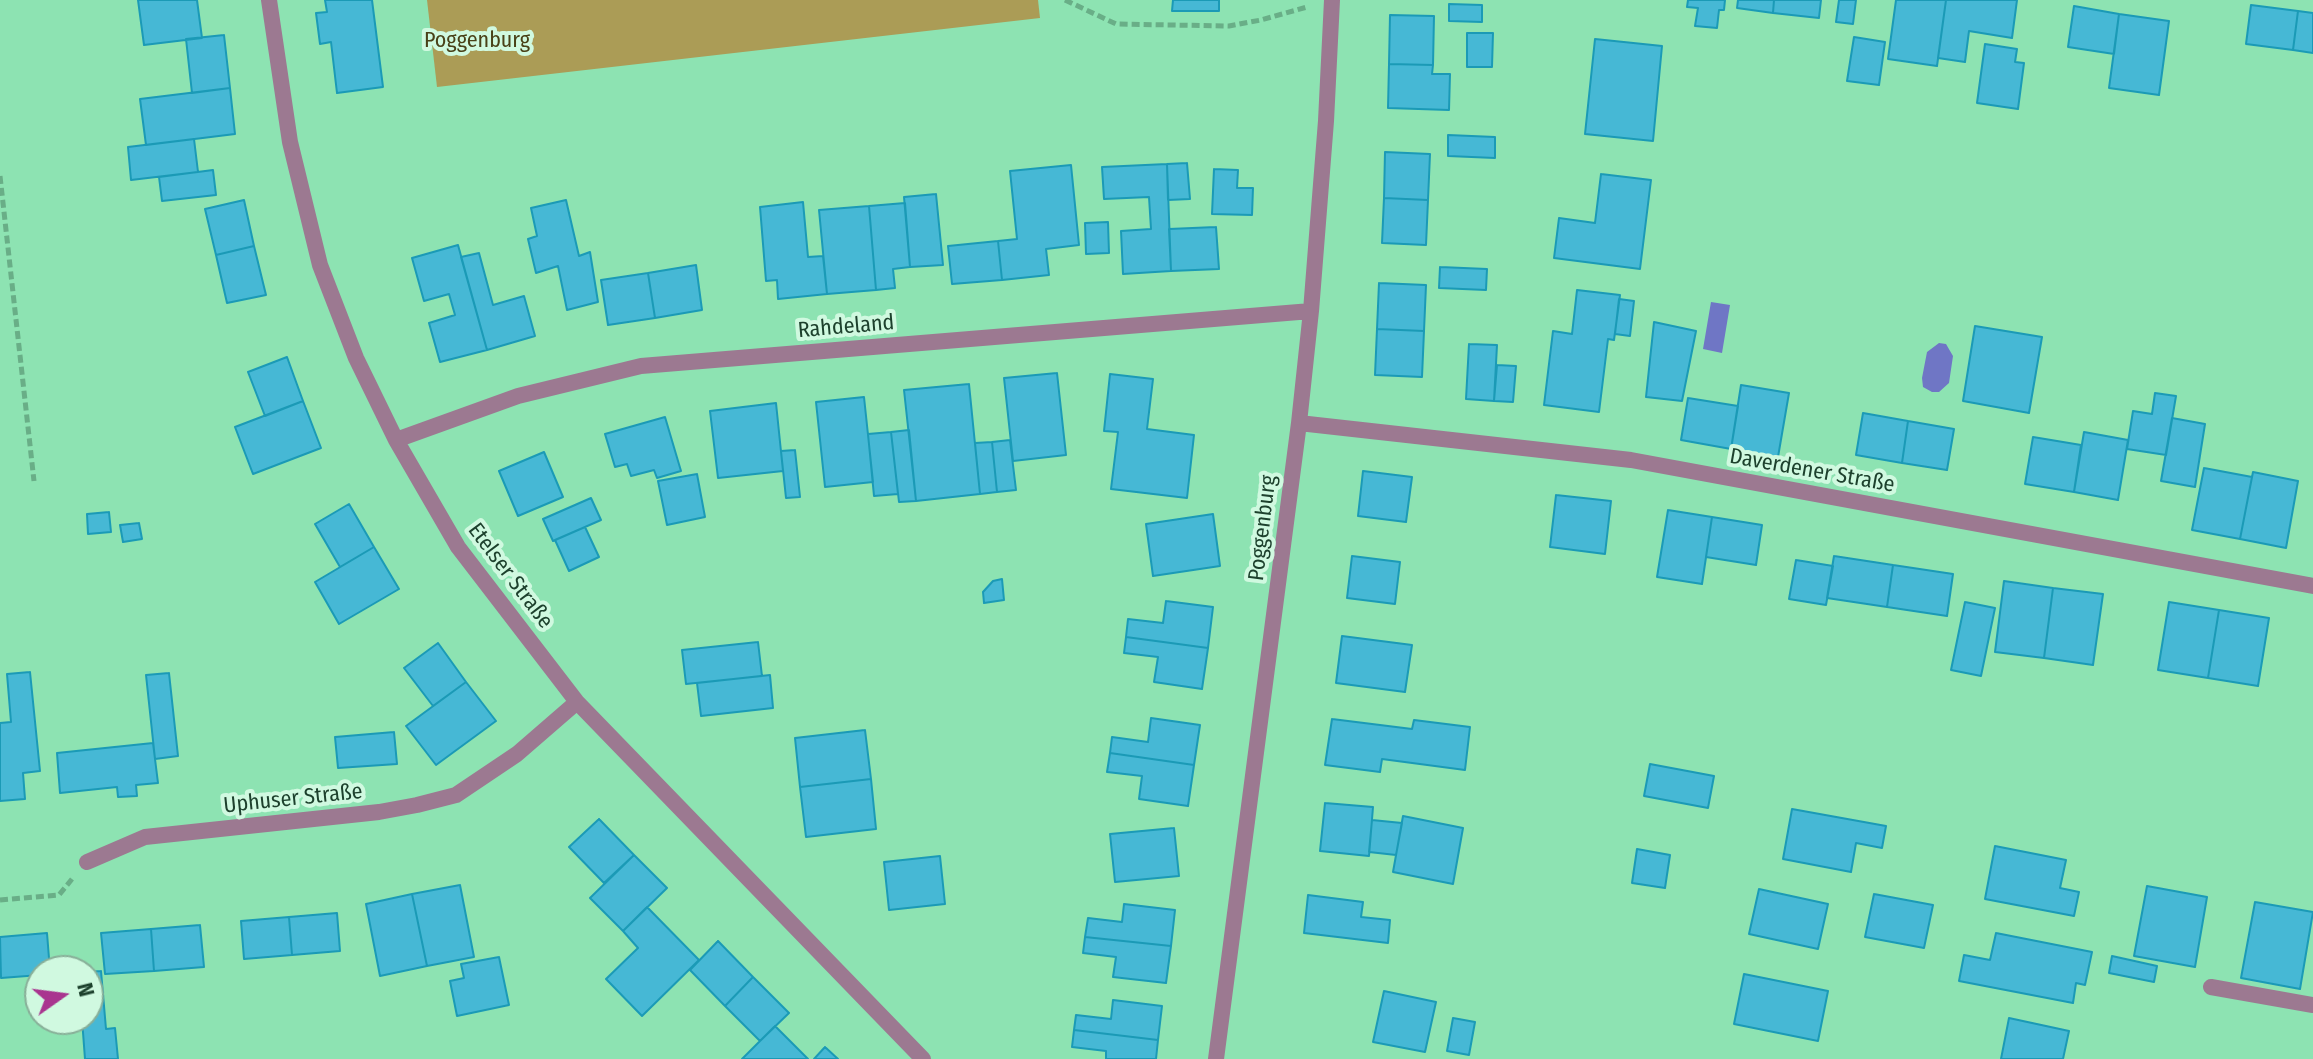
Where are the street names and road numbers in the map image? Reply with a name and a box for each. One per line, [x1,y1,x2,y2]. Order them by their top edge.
street label: Rahdeland [797,310,895,344]
street label: Daverdener Straße [1727,443,1897,499]
street label: Poggenburg [1243,474,1283,582]
street label: Etelser Straße [462,518,558,634]
street label: Uphuser Straße [222,779,364,819]

